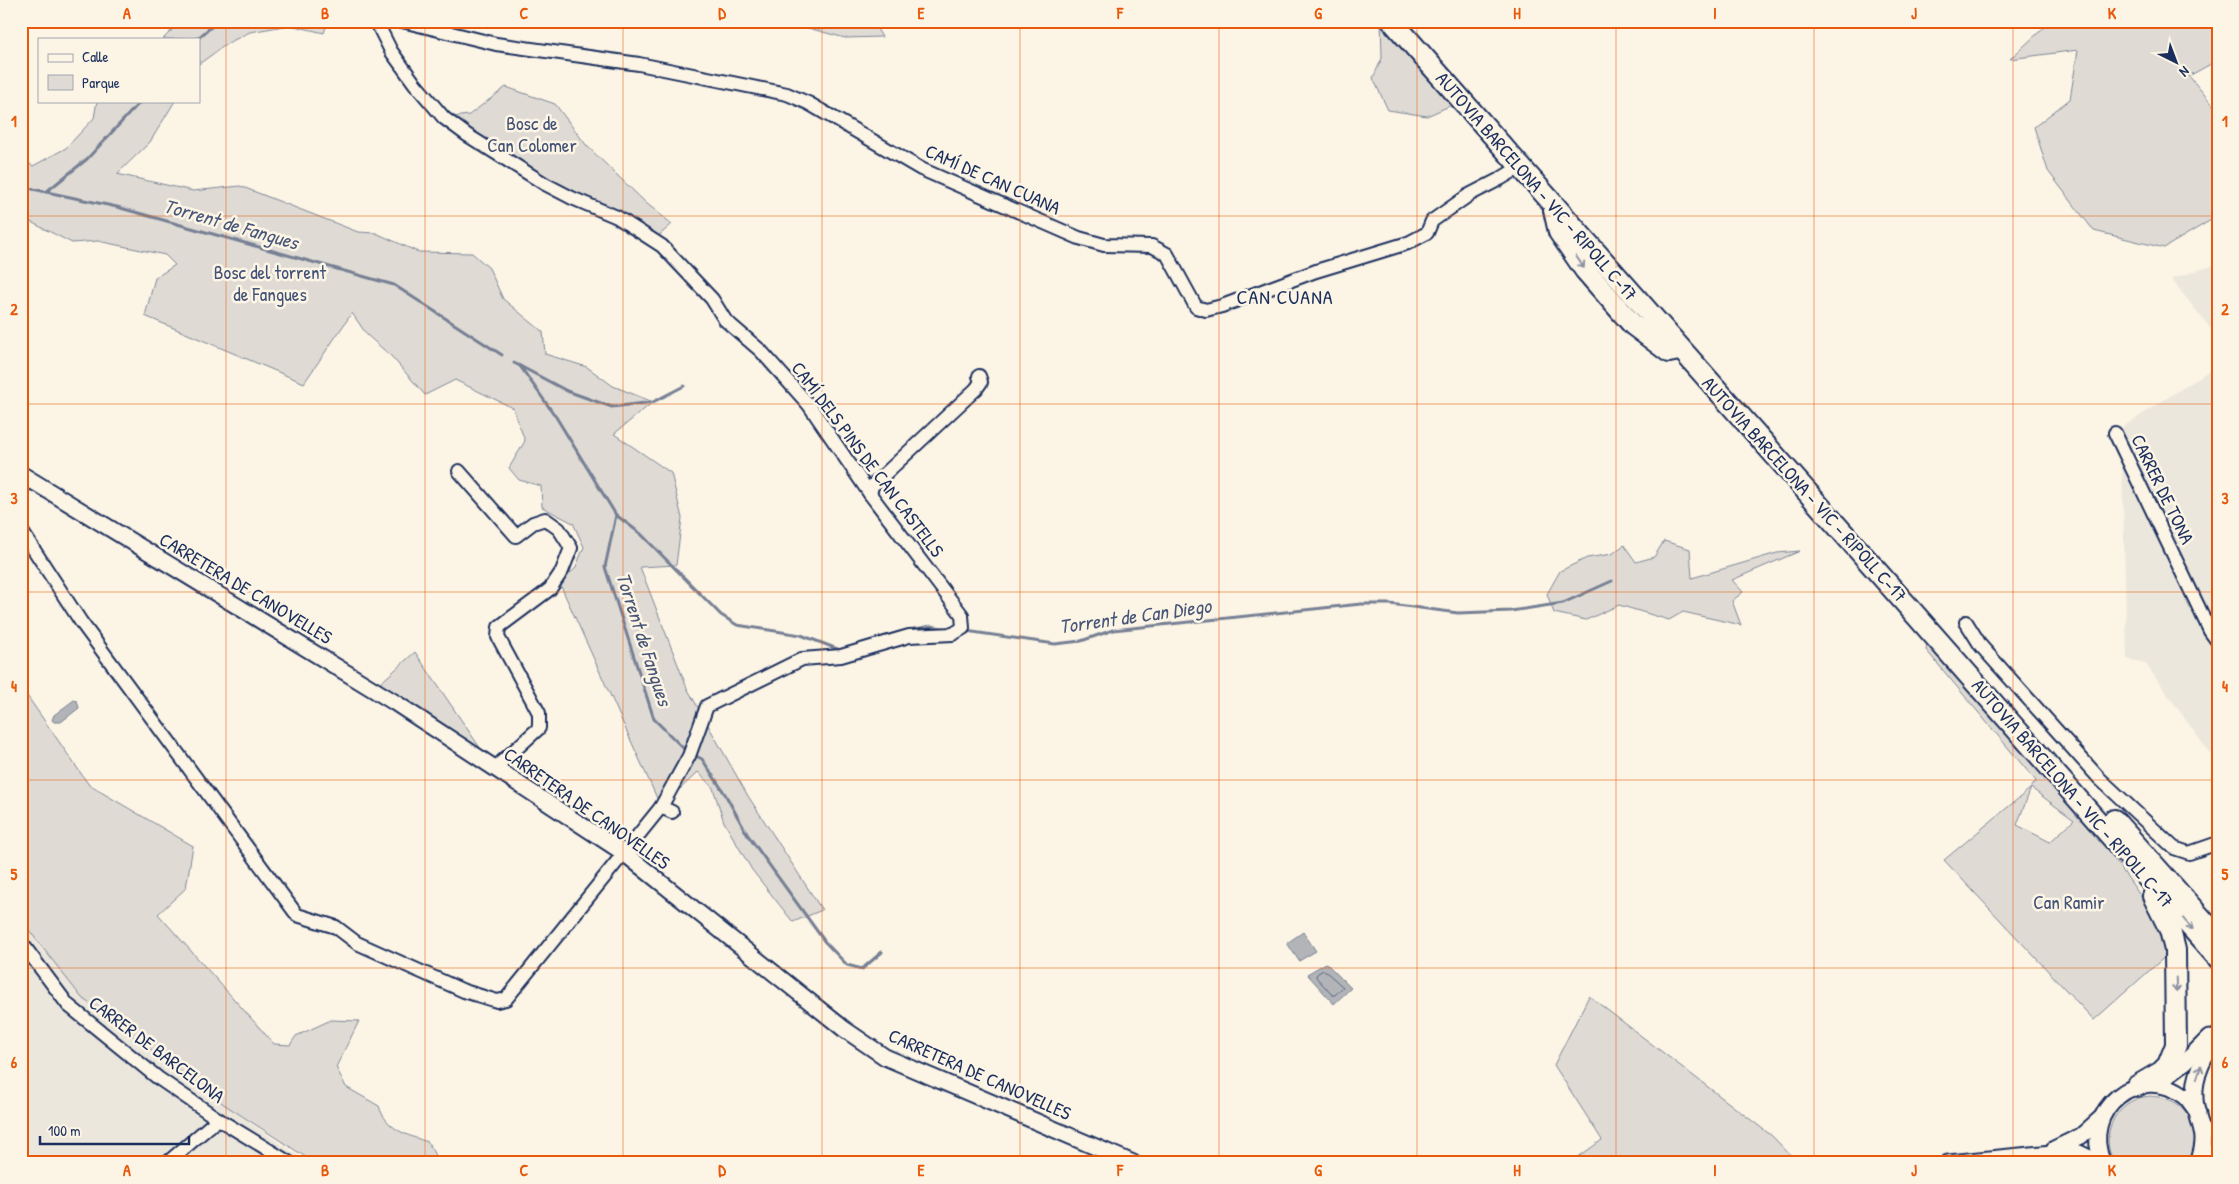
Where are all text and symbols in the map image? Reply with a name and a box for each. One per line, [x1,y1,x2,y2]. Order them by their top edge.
text: A [123,2,131,24]
text: B [321,2,329,24]
text: C [520,2,529,24]
text: D [718,2,726,24]
text: E [917,2,925,24]
text: F [1116,2,1124,24]
text: G [1314,2,1322,24]
text: H [1513,2,1521,24]
text: I [1713,2,1717,24]
text: J [1911,2,1917,24]
text: K [2108,2,2117,24]
legend [38,38,200,102]
north arrow [2152,38,2202,88]
text: Calle [82,46,109,67]
text: N [2176,62,2194,82]
street label: AUTOVIA BARCELONA - VIC - RIPOLL C-17 [1430,66,1644,306]
text: Parque [82,72,120,93]
text: 1 [11,110,17,132]
park label: Bosc de Can Colomer [487,110,577,158]
text: 1 [2222,110,2228,132]
street label: CAMÍ DE CAN CUANA [921,138,1065,220]
water label: Torrent de Fangues [161,191,304,257]
one-way arrow [1575,255,1585,269]
park label: Bosc del torrent de Fangues [214,259,327,307]
district label: CAN CUANA [1236,283,1334,310]
text: 2 [10,298,18,320]
text: 2 [2221,298,2229,320]
street label: CAMÍ DELS PINS DE CAN CASTELLS [786,356,950,562]
street label: AUTOVIA BARCELONA - VIC - RIPOLL C-17 [1697,371,1913,607]
street label: CARRER DE TONA [2125,430,2201,548]
text: 3 [10,487,18,509]
text: 3 [2221,487,2229,509]
street label: CARRETERA DE CANOVELLES [155,526,338,650]
water label: Torrent de Fangues [609,569,679,711]
water label: Torrent de Can Diego [1057,591,1215,641]
street label: AUTOVIA BARCELONA - VIC - RIPOLL C-17 [1966,673,2180,913]
text: 4 [11,675,17,697]
text: 4 [2222,675,2228,697]
street label: CARRETERA DE CANOVELLES [499,741,676,875]
text: 5 [11,863,18,885]
text: 5 [2222,863,2229,885]
park label: Can Ramir [2033,889,2105,915]
one-way arrow [2182,918,2194,931]
one-way arrow [2172,977,2181,993]
street label: CARRER DE BARCELONA [84,989,230,1109]
street label: CARRETERA DE CANOVELLES [885,1022,1076,1126]
text: 6 [11,1051,18,1073]
text: 6 [2222,1051,2229,1073]
one-way arrow [2195,1064,2204,1080]
scale bar [40,1114,189,1146]
text: 100 m [48,1120,81,1141]
text: A [123,1159,131,1181]
text: B [321,1159,329,1181]
text: C [520,1159,529,1181]
text: D [718,1159,726,1181]
text: E [917,1159,925,1181]
text: F [1116,1159,1124,1181]
text: G [1314,1159,1322,1181]
text: H [1513,1159,1521,1181]
text: I [1713,1159,1717,1181]
text: J [1911,1159,1917,1181]
text: K [2108,1159,2117,1181]

